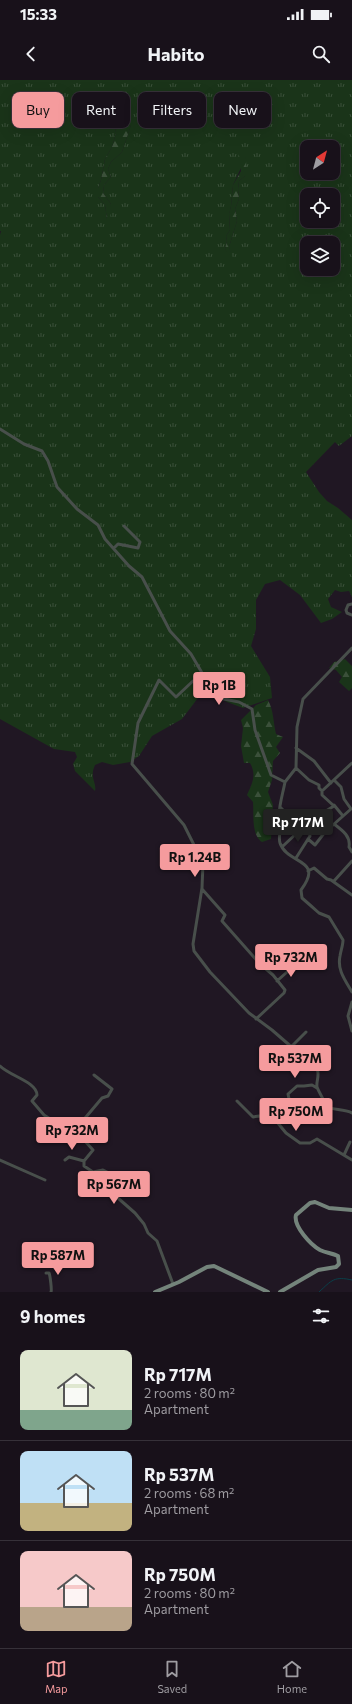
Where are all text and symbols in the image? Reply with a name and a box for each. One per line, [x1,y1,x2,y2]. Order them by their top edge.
text: 15:33 [20,5,57,23]
icon: back [20,43,42,65]
text: Habito [148,43,204,65]
icon: search [310,43,332,65]
chip: Buy [12,92,64,128]
chip: Rent [72,92,130,128]
chip: Filters [138,92,206,128]
chip: New [214,92,271,128]
north arrow [300,140,340,180]
map controls [300,140,340,276]
button: locate [300,188,340,228]
button: layers [300,236,340,276]
pin: Rp 1B [191,672,247,706]
text: Rp 1B [202,677,236,693]
pin: Rp 717M [261,809,335,843]
text: Rp 717M [272,814,324,830]
pin: Rp 1.24B [154,844,236,878]
text: Rp 1.24B [169,849,221,865]
pin: Rp 732M [254,944,328,978]
text: Rp 732M [264,949,318,965]
pin: Rp 537M [258,1045,332,1079]
text: Rp 537M [268,1050,322,1066]
pin: Rp 750M [259,1098,333,1132]
text: Rp 750M [269,1103,323,1119]
pin: Rp 732M [35,1117,109,1151]
text: Rp 732M [45,1122,99,1138]
pin: Rp 567M [77,1171,151,1205]
text: Rp 567M [87,1176,141,1192]
pin: Rp 587M [21,1242,95,1276]
text: Rp 587M [31,1247,85,1263]
icon: filters [310,1305,332,1327]
text: 9 homes [20,1306,85,1327]
text: Rp 717M [144,1364,212,1385]
icon: home [52,1366,100,1414]
text: 2 rooms · 80 m² [144,1385,235,1401]
text: Apartment [144,1401,209,1417]
text: Rp 537M [144,1464,214,1485]
icon: home [52,1467,100,1515]
text: 2 rooms · 68 m² [144,1485,234,1501]
text: Apartment [144,1501,209,1517]
text: Rp 750M [144,1564,216,1585]
icon: home [52,1567,100,1615]
text: 2 rooms · 80 m² [144,1585,235,1601]
text: Apartment [144,1601,209,1617]
tab: Map [45,1658,68,1695]
tab: Saved [157,1658,187,1695]
tab: Home [277,1658,307,1695]

